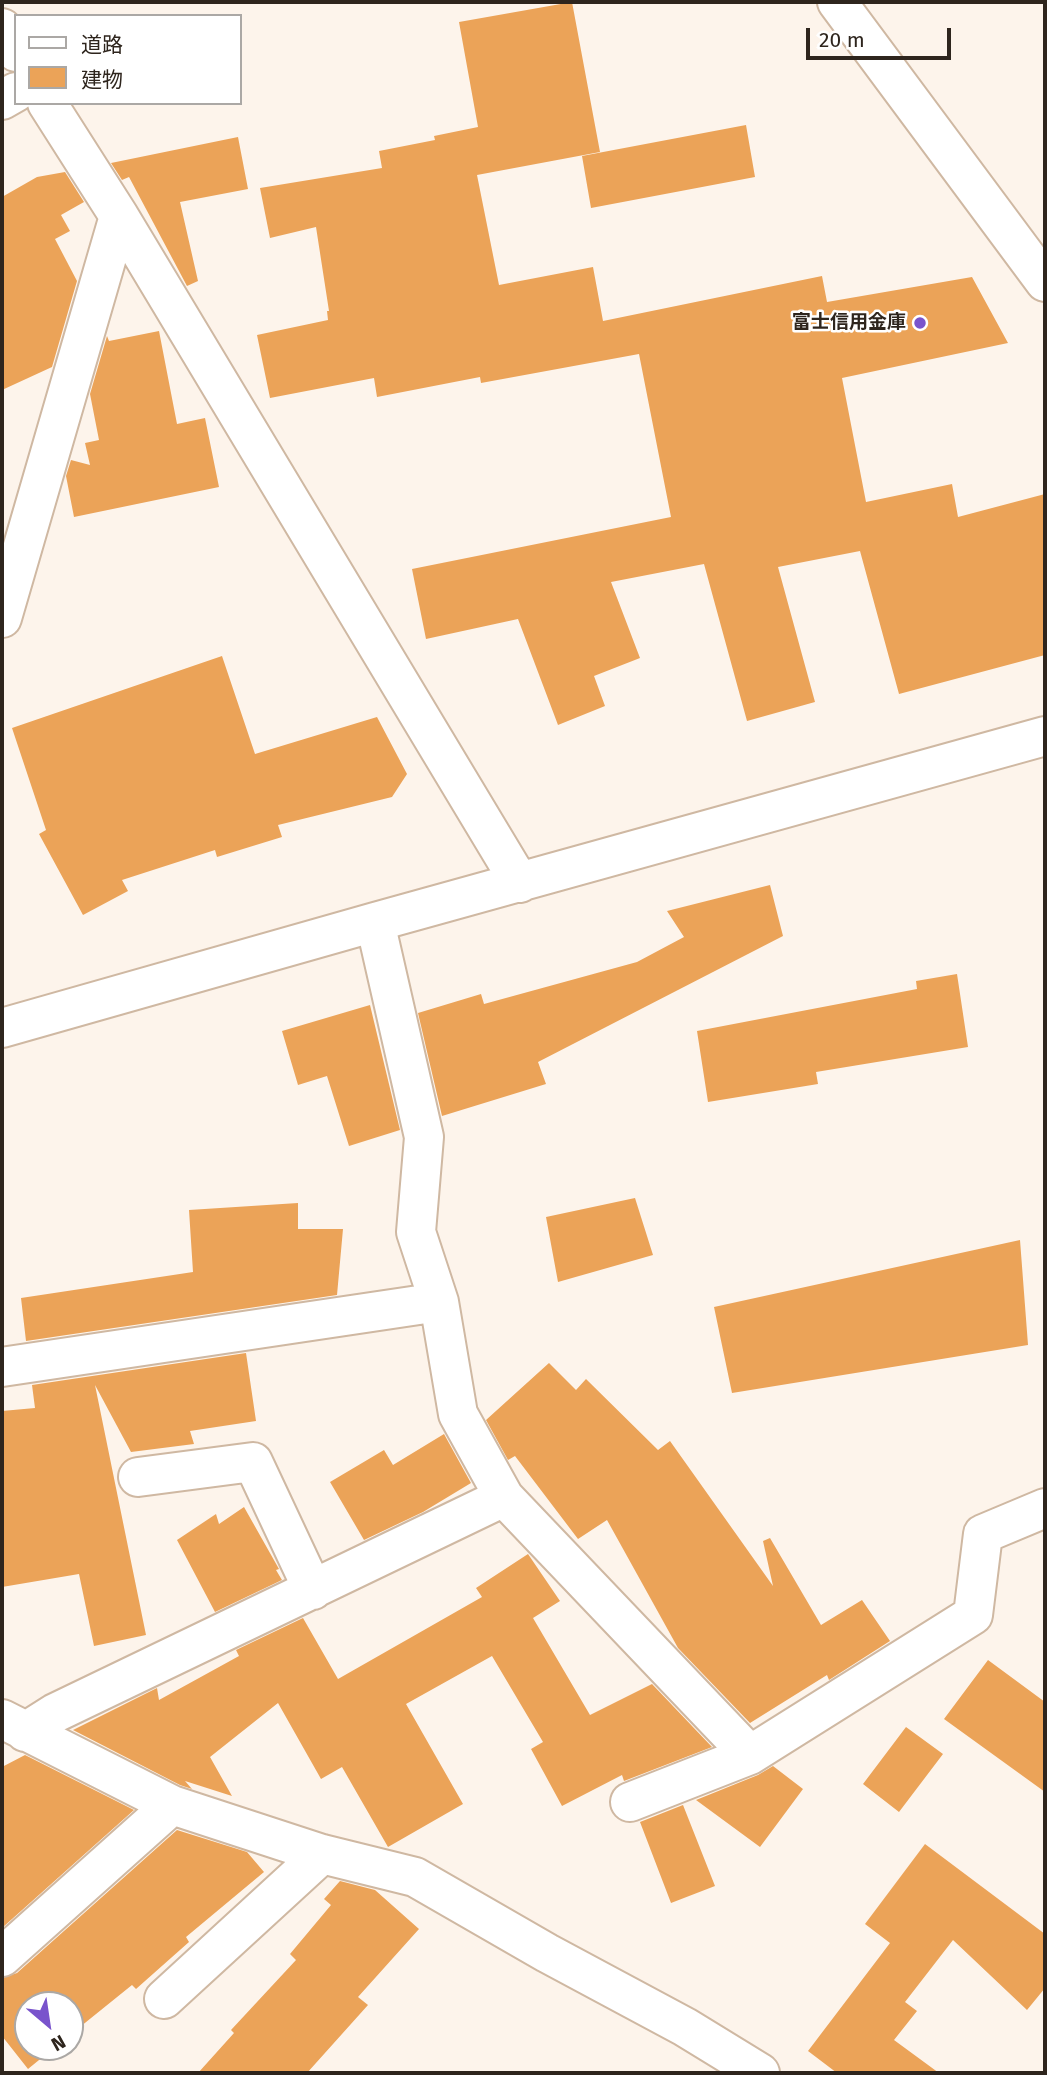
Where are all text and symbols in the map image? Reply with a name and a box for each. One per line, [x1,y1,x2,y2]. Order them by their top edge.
legend [14,14,242,105]
scale bar [809,14,954,58]
text: 20 m [819,27,865,53]
text: 道路 [81,32,123,58]
text: 建物 [81,67,123,93]
place label: 富士信用金庫 [792,312,906,334]
marker: 富士信用金庫 [912,315,928,331]
north arrow [14,1991,84,2061]
text: N [47,2030,70,2056]

